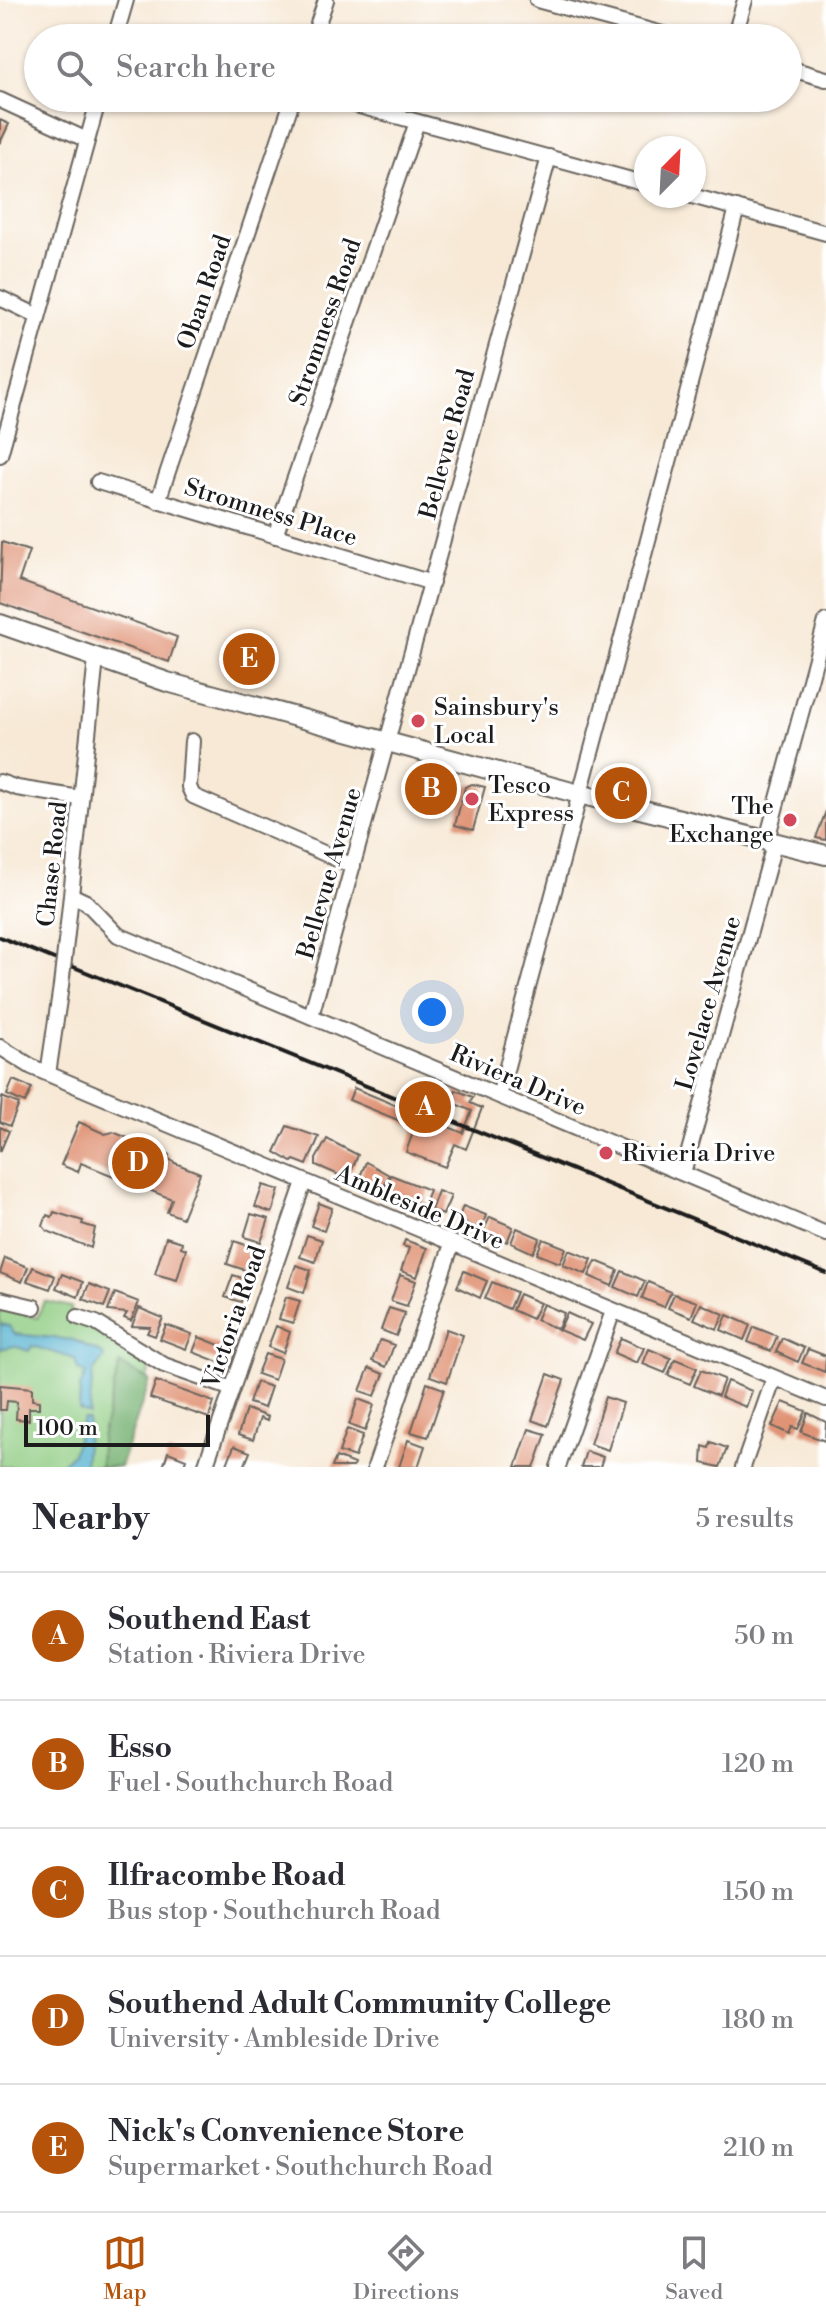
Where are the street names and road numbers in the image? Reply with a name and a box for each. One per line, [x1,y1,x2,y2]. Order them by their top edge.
street label: Oban Road [171,231,239,354]
street label: Stromness Road [283,234,369,410]
street label: Bellevue Road [413,366,482,523]
street label: Stromness Place [181,472,361,553]
street label: Bellevue Avenue [291,784,369,963]
street label: Chase Road [31,799,75,928]
street label: Lovelace Avenue [670,913,748,1094]
street label: Riviera Drive [445,1039,590,1123]
street label: Ambleside Drive [330,1158,509,1257]
street label: Victoria Road [196,1242,274,1394]

